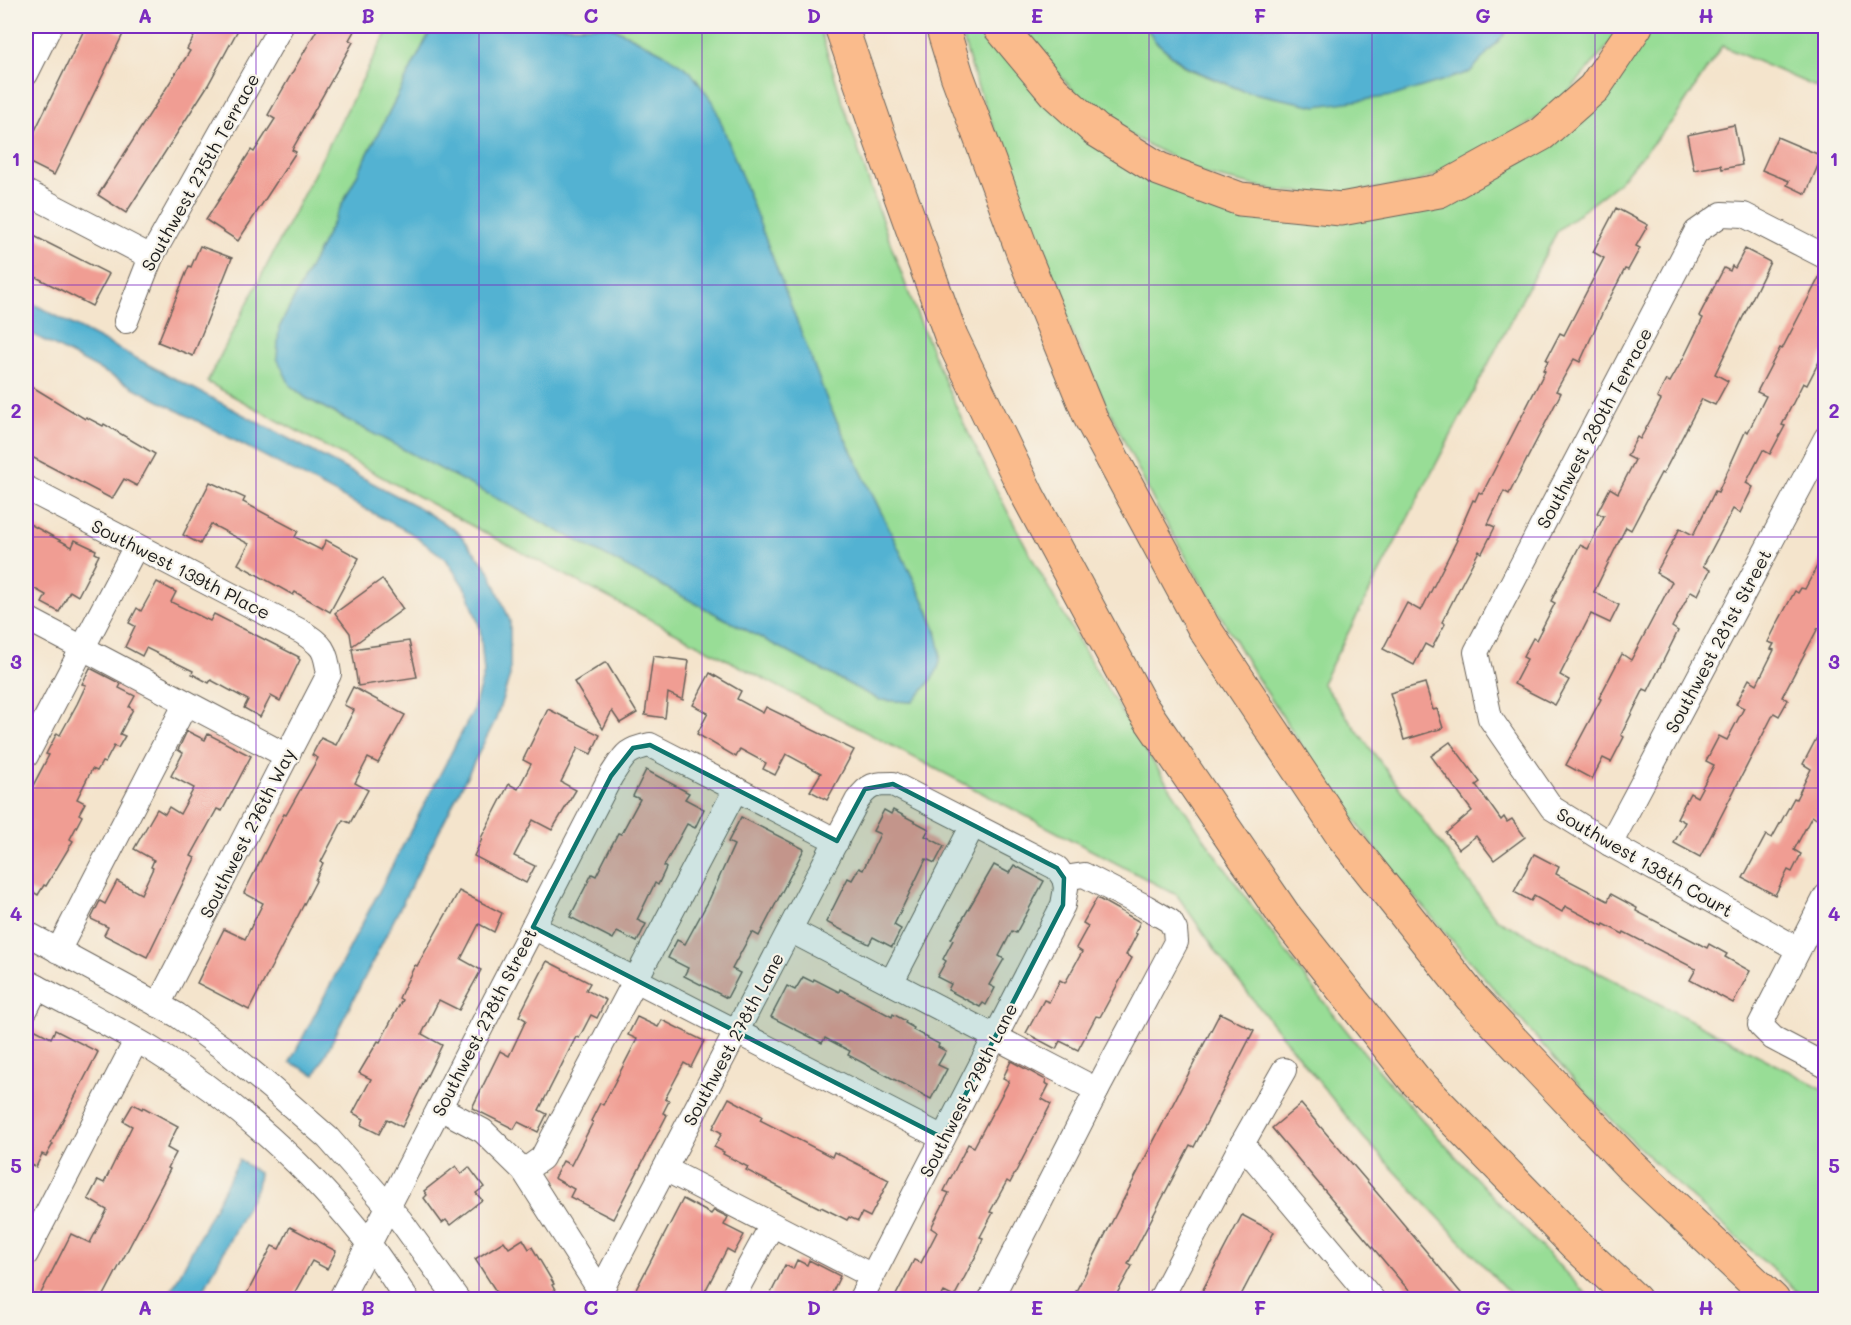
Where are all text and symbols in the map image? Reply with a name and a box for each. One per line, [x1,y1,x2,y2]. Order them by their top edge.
text: A [138,2,152,28]
text: B [361,2,375,28]
text: C [584,2,599,28]
text: D [807,2,821,28]
text: E [1031,2,1043,28]
text: F [1254,2,1267,28]
text: G [1475,2,1491,28]
text: H [1698,2,1714,28]
street label: Southwest 275th Terrace [135,69,265,275]
text: 1 [12,145,20,171]
text: 1 [1830,145,1838,171]
street label: Southwest 280th Terrace [1531,323,1657,533]
text: 2 [10,397,22,423]
text: 2 [1828,397,1840,423]
street label: Southwest 139th Place [87,513,275,625]
street label: Southwest 281st Street [1659,545,1777,737]
text: 3 [10,648,22,674]
text: 3 [1828,648,1840,674]
street label: Southwest 276th Way [194,744,300,922]
street label: Southwest 138th Court [1552,802,1738,922]
text: 4 [10,900,23,926]
text: 4 [1828,900,1841,926]
street label: Southwest 278th Street [426,924,542,1120]
street label: Southwest 278th Lane [677,948,789,1130]
street label: Southwest 279th Lane [914,999,1022,1181]
text: 5 [10,1152,22,1178]
text: 5 [1828,1152,1840,1178]
text: A [138,1294,152,1320]
text: B [361,1294,375,1320]
text: C [584,1294,599,1320]
text: D [807,1294,821,1320]
text: E [1031,1294,1043,1320]
text: F [1254,1294,1267,1320]
text: G [1475,1294,1491,1320]
text: H [1698,1294,1714,1320]

